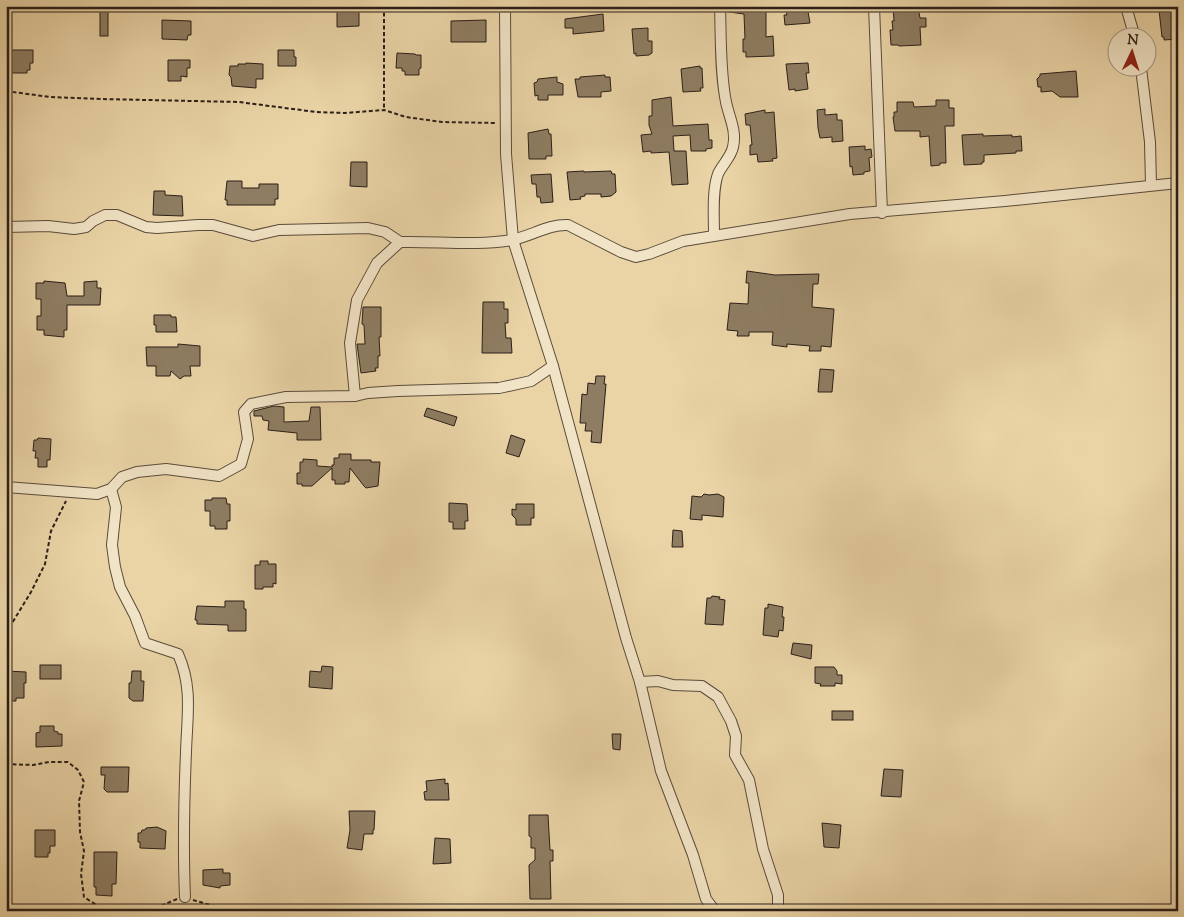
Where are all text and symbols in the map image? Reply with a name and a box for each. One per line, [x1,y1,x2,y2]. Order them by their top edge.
north arrow [1106,28,1156,78]
text: N [1126,31,1139,51]

